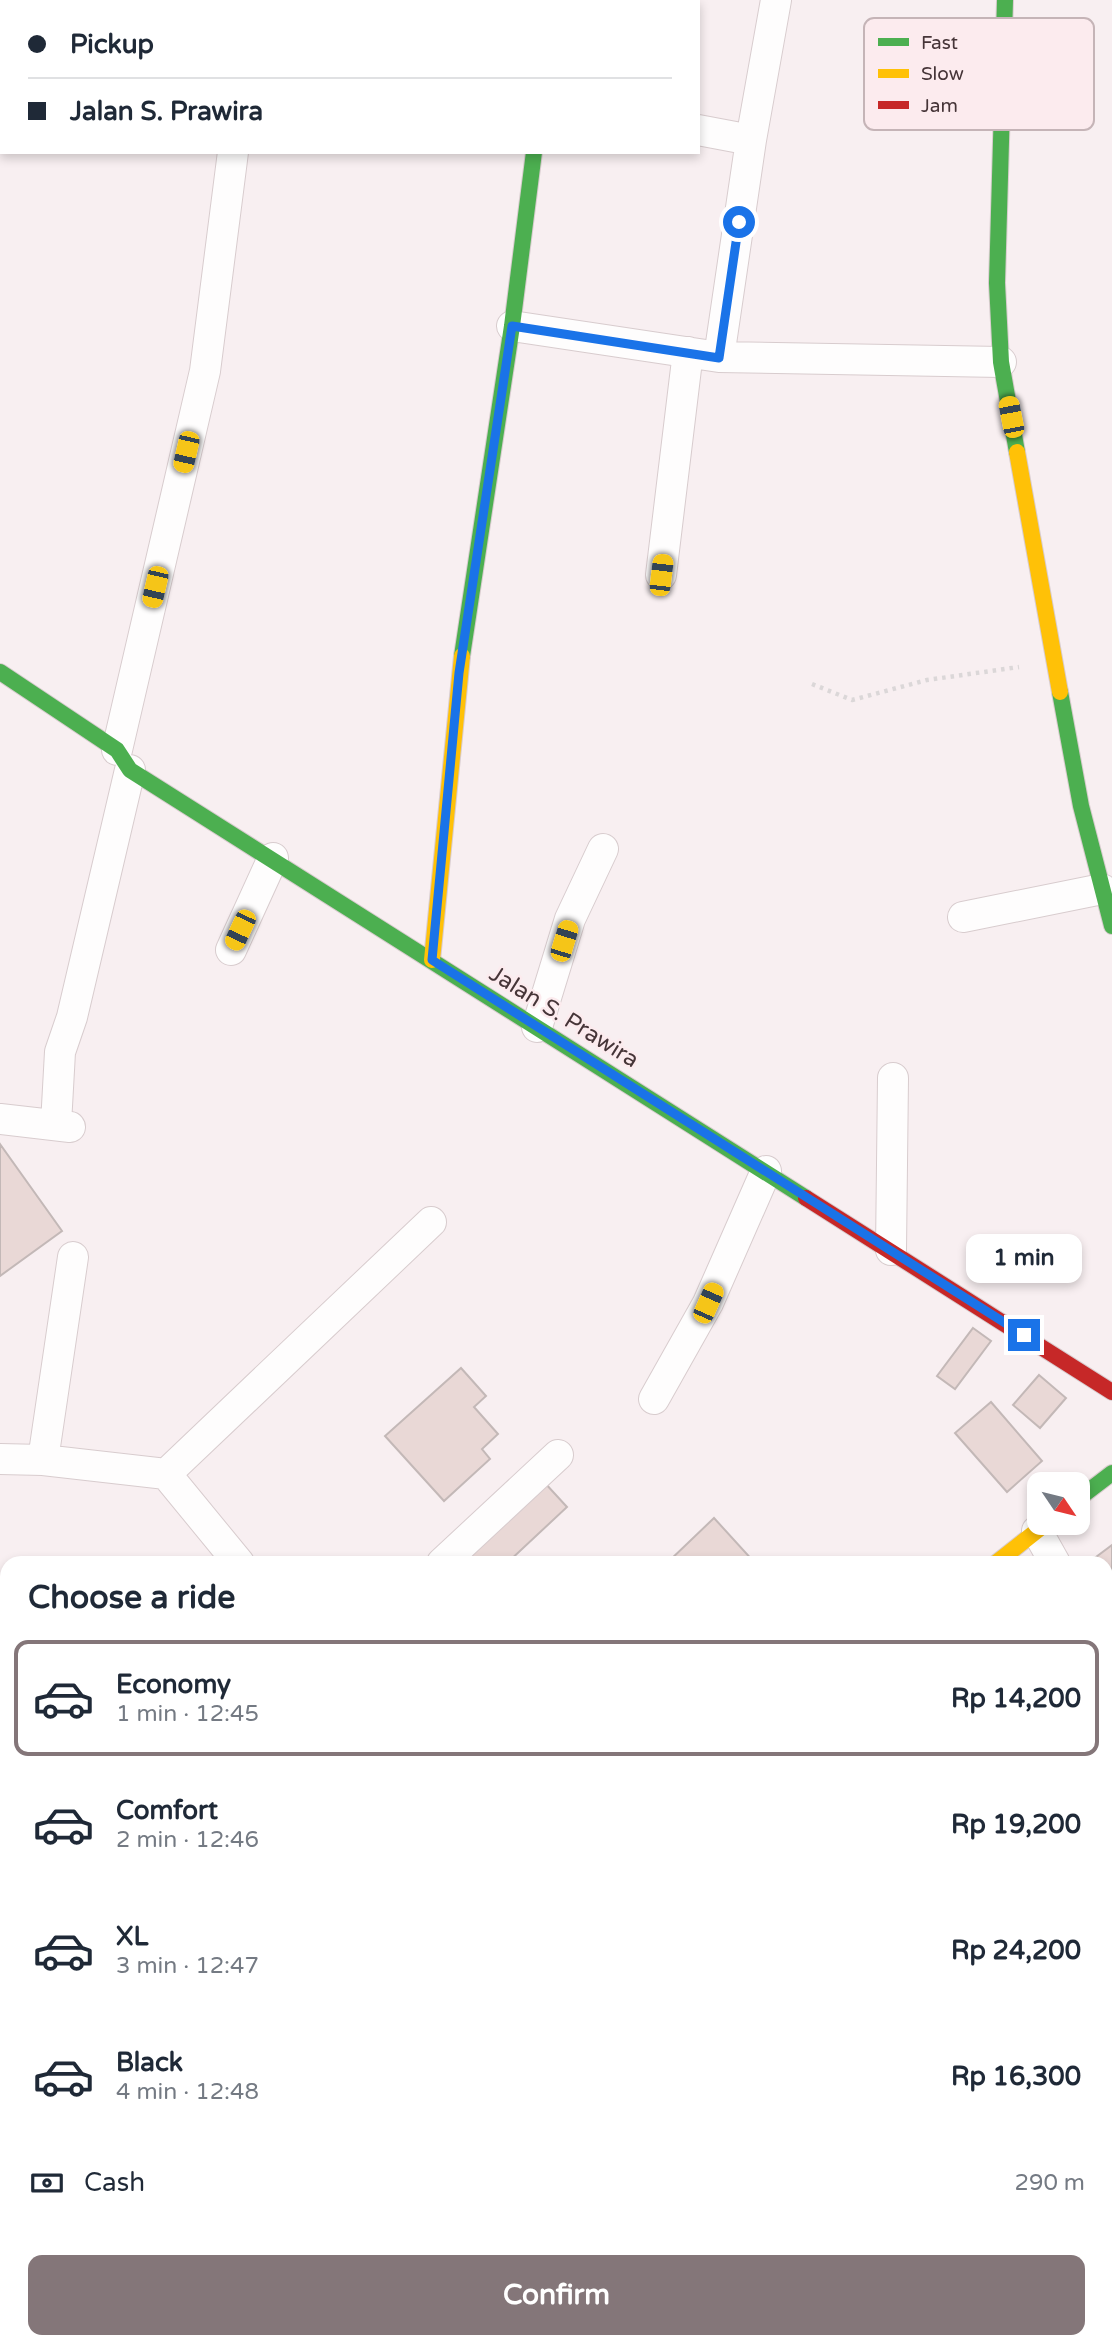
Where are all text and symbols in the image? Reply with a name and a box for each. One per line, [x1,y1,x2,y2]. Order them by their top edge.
legend [864,18,1094,130]
text: Pickup [70,29,154,60]
text: Fast [921,32,958,54]
text: Slow [921,63,964,85]
text: Jam [921,95,958,117]
text: Jalan S. Prawira [70,96,263,127]
route start [723,206,755,238]
car [997,394,1026,440]
car [172,429,201,475]
car [649,553,674,597]
car [141,564,170,610]
car [222,907,259,953]
car [548,918,581,964]
street label: Jalan S. Prawira [484,960,644,1074]
callout: 1 min [966,1234,1082,1282]
text: 1 min [993,1244,1055,1272]
car [690,1280,727,1326]
route end [1008,1319,1040,1351]
north arrow [1027,1472,1090,1535]
map controls [1027,1472,1090,1535]
text: Choose a ride [28,1579,235,1617]
icon: car [32,1667,95,1730]
text: Economy [116,1669,231,1700]
text: Rp 14,200 [951,1683,1081,1714]
text: 1 min · 12:45 [116,1700,259,1728]
icon: car [32,1793,95,1856]
text: Comfort [116,1795,218,1826]
text: Rp 19,200 [951,1809,1081,1840]
text: 2 min · 12:46 [116,1826,259,1854]
icon: car [32,1919,95,1982]
text: XL [116,1921,148,1952]
text: Rp 24,200 [951,1935,1081,1966]
text: 3 min · 12:47 [116,1952,259,1980]
icon: car [32,2045,95,2108]
text: Black [116,2047,183,2078]
text: Rp 16,300 [951,2061,1081,2092]
text: 4 min · 12:48 [116,2078,259,2106]
icon: cash [28,2164,66,2202]
text: Cash [84,2167,145,2198]
text: 290 m [1015,2169,1085,2197]
button: Confirm [28,2255,1085,2335]

